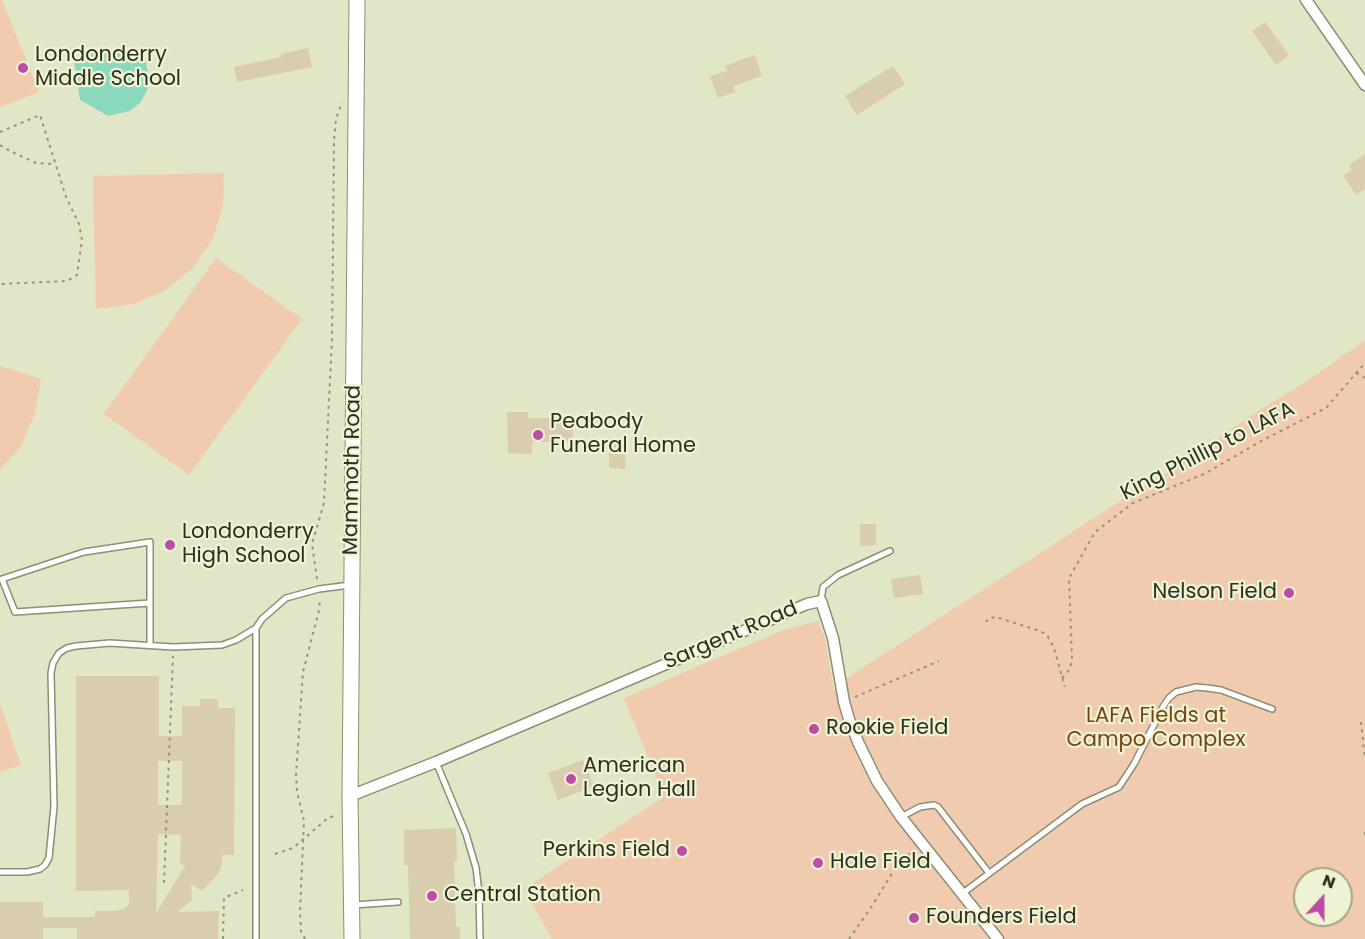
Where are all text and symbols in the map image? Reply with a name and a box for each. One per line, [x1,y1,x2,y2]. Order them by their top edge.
place label: Londonderry Middle School [35,43,181,93]
marker: Londonderry Middle School [16,61,30,75]
street label: Mammoth Road [339,385,367,555]
street label: King Phillip to LAFA [1117,397,1299,507]
place label: Peabody Funeral Home [550,410,696,460]
marker: Peabody Funeral Home [531,428,545,442]
place label: Londonderry High School [182,520,314,570]
marker: Londonderry High School [163,538,177,552]
place label: Nelson Field [1152,580,1277,606]
marker: Nelson Field [1282,586,1296,600]
street label: Sargent Road [660,596,802,676]
park label: LAFA Fields at Campo Complex [1066,704,1246,754]
place label: Rookie Field [826,716,948,742]
marker: Rookie Field [807,722,821,736]
place label: American Legion Hall [583,754,696,804]
marker: American Legion Hall [564,772,578,786]
place label: Perkins Field [543,838,670,864]
marker: Perkins Field [675,844,689,858]
place label: Hale Field [830,850,931,876]
marker: Hale Field [811,856,825,870]
north arrow [1293,867,1353,927]
text: N [1319,869,1339,894]
place label: Central Station [444,883,601,909]
marker: Central Station [425,889,439,903]
place label: Founders Field [926,905,1077,931]
marker: Founders Field [907,911,921,925]

